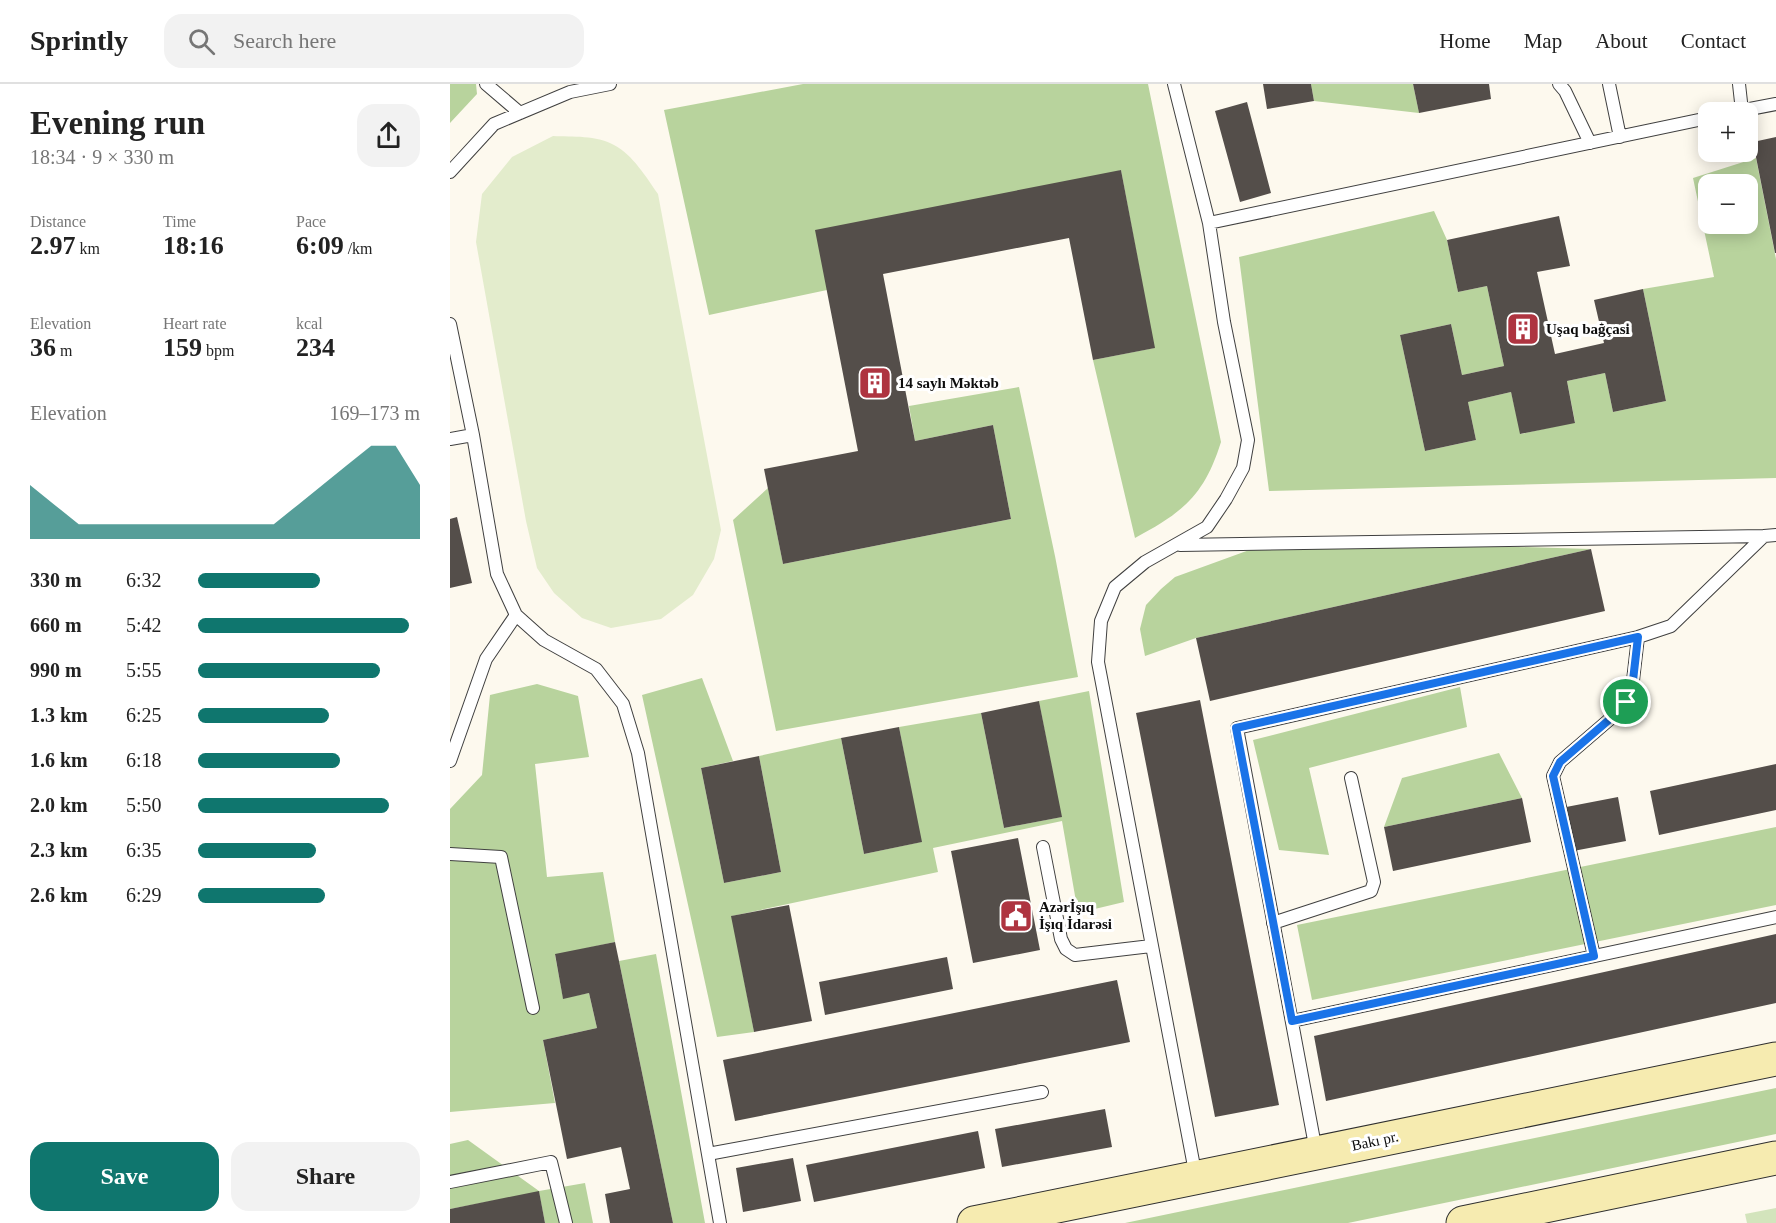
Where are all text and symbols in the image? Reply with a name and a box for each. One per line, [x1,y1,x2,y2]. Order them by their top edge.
search box [164,14,584,68]
text: Sprintly [30,25,128,56]
icon: search [185,25,218,58]
text: Search here [233,28,336,53]
text: Home [1439,29,1491,53]
text: Map [1524,29,1562,53]
text: About [1595,29,1648,53]
text: Contact [1681,29,1746,53]
map controls [1698,102,1758,234]
button: + [1698,102,1758,162]
button: share [357,104,420,167]
text: Evening run [30,105,205,141]
text: 18:34 · 9 × 330 m [30,146,174,168]
button: − [1698,174,1758,234]
text: Distance [30,213,86,230]
text: Time [163,213,196,230]
text: Pace [296,213,326,230]
text: 2.97 [30,231,76,260]
text: 18:16 [163,231,224,260]
text: 6:09 [296,231,344,260]
text: km [76,240,100,257]
text: /km [344,240,373,257]
building icon: Uşaq bağçasi [1505,311,1541,347]
text: Elevation [30,315,91,332]
text: Heart rate [163,315,227,332]
text: kcal [296,315,323,332]
place label: Uşaq bağçasi [1546,321,1630,337]
text: 36 [30,333,56,362]
text: 159 [163,333,202,362]
text: 234 [296,333,335,362]
text: m [56,342,72,359]
text: bpm [202,342,234,359]
building icon: 14 saylı Məktəb [857,365,893,401]
place label: 14 saylı Məktəb [898,375,999,391]
text: Elevation [30,402,107,424]
text: 169–173 m [329,402,420,424]
text: 330 m [30,569,82,591]
text: 6:32 [126,569,162,591]
text: 660 m [30,614,82,636]
text: 5:42 [126,614,162,636]
text: 990 m [30,659,82,681]
text: 5:55 [126,659,162,681]
pin [1600,676,1651,727]
icon: arrive [1609,685,1642,718]
text: 1.3 km [30,704,88,726]
text: 6:25 [126,704,162,726]
text: 1.6 km [30,749,88,771]
text: 6:18 [126,749,162,771]
text: 2.0 km [30,794,88,816]
text: 5:50 [126,794,162,816]
text: 2.3 km [30,839,88,861]
text: 6:35 [126,839,162,861]
text: 2.6 km [30,884,88,906]
text: 6:29 [126,884,162,906]
public building icon: Azərİşıq İşıq İdarəsi [998,898,1034,934]
place label: Azərİşıq İşıq İdarəsi [1039,899,1112,932]
street label: Bakı pr. [1350,1128,1400,1154]
button: Save [30,1142,219,1211]
button: Share [231,1142,420,1211]

